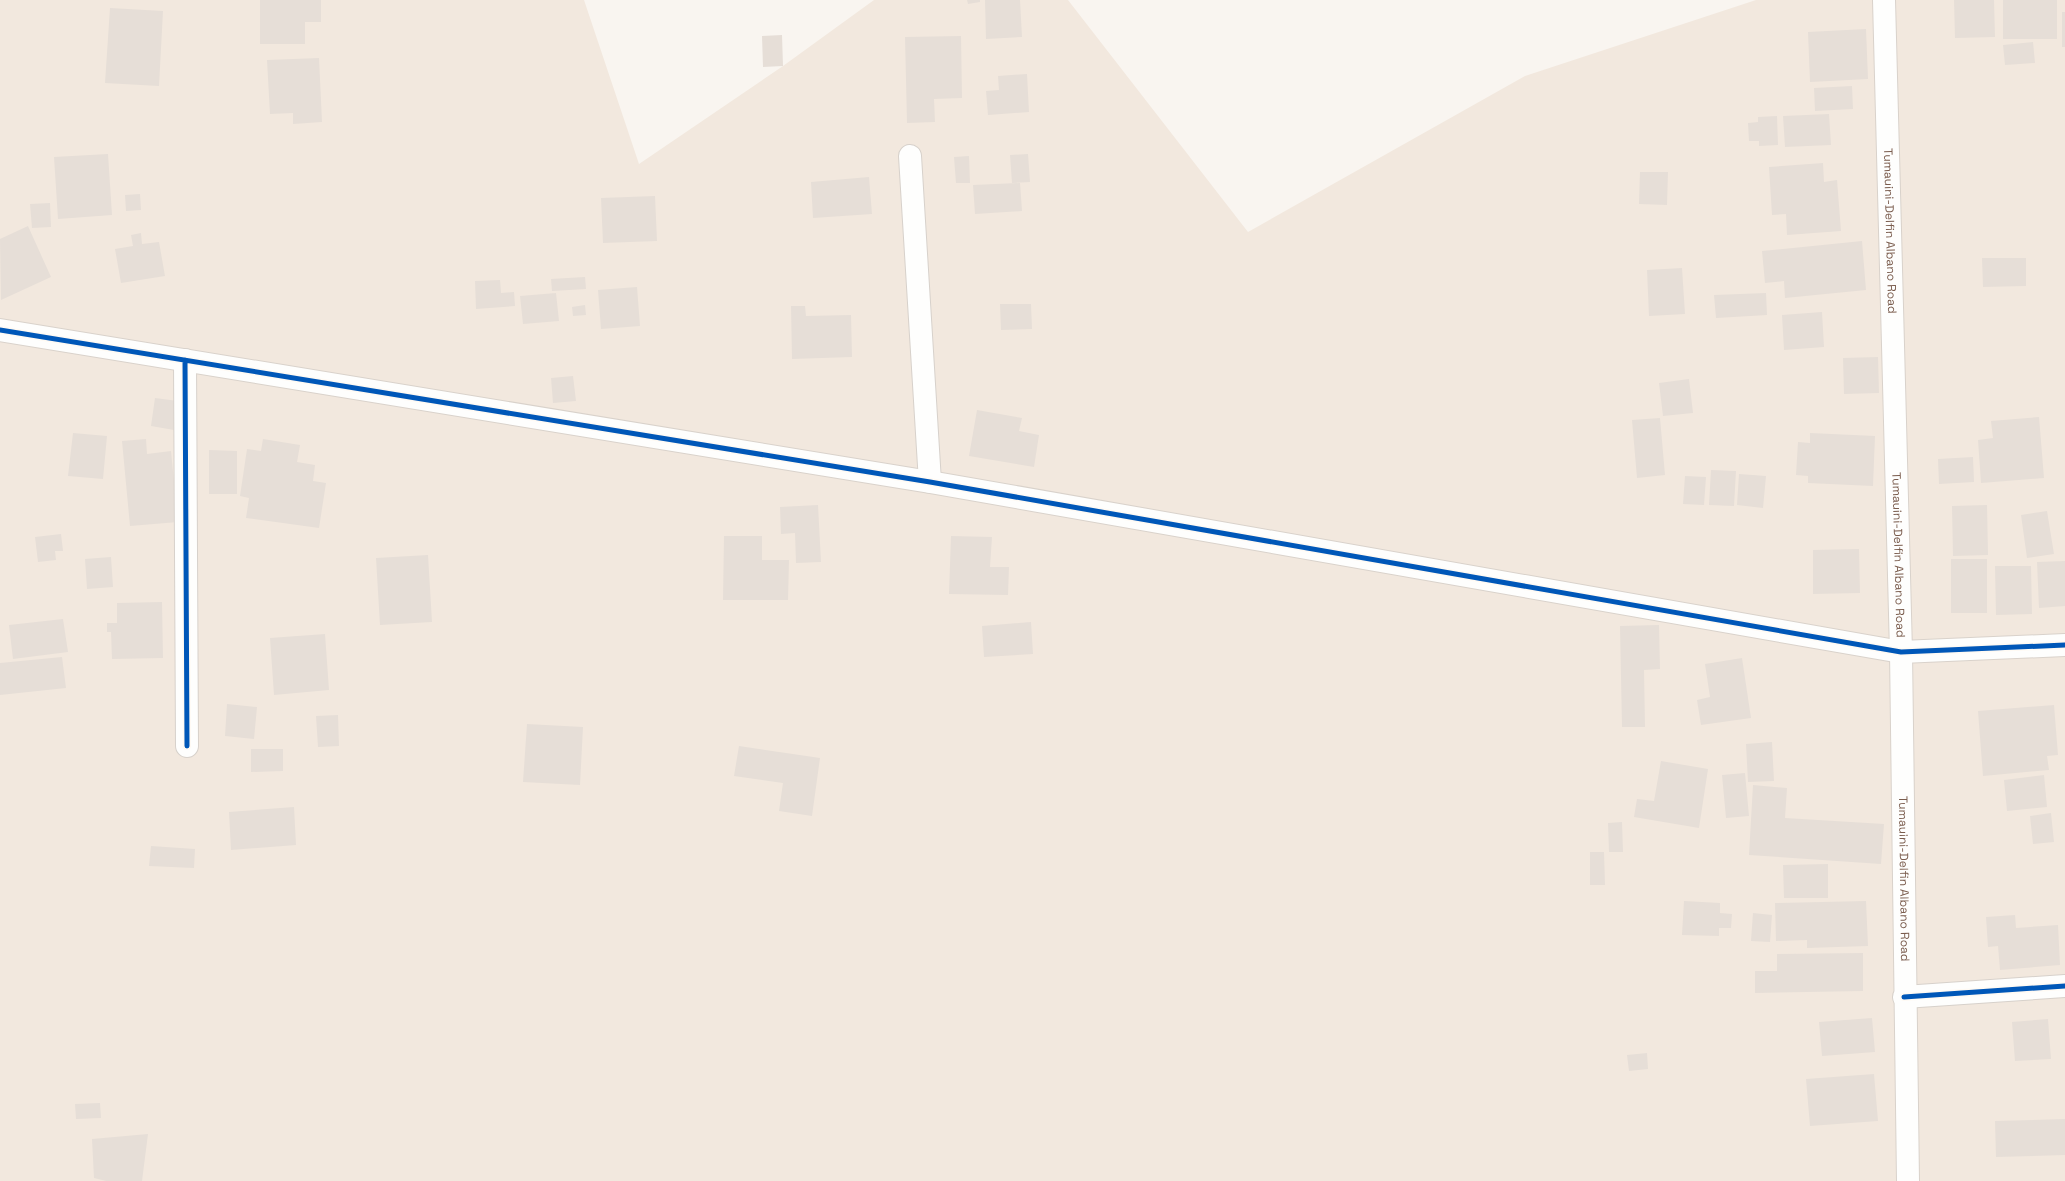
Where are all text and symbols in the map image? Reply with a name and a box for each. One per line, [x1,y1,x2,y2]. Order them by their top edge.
street label: Tumauini-Delfin Albano Road [1880,148,1900,314]
street label: Tumauini-Delfin Albano Road [1888,472,1909,638]
street label: Tumauini-Delfin Albano Road [1895,796,1913,962]

